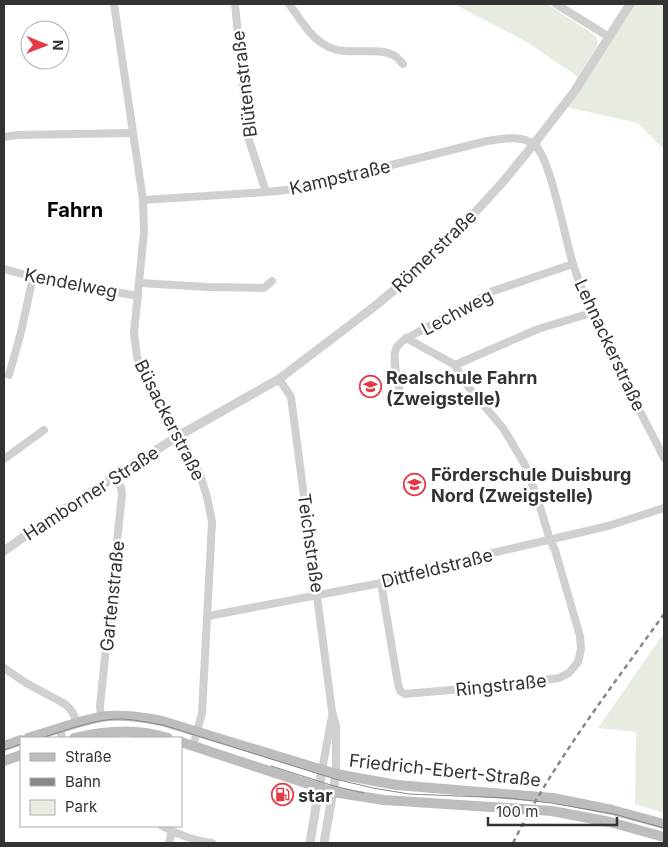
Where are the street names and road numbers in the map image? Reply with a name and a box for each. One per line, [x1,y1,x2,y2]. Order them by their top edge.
street label: Blütenstraße [227,29,261,139]
street label: Kampstraße [288,155,392,199]
street label: Römerstraße [387,206,481,296]
street label: Kendelweg [23,264,119,302]
street label: Lehnackerstraße [570,276,650,414]
street label: Lechweg [418,285,496,339]
street label: Büsackerstraße [130,356,210,484]
street label: Hamborner Straße [19,441,163,545]
street label: Teichstraße [294,492,328,594]
street label: Gartenstraße [96,540,128,652]
street label: Dittfeldstraße [379,544,495,592]
street label: Ringstraße [454,670,548,700]
street label: Friedrich-Ebert-Straße [348,749,542,791]

